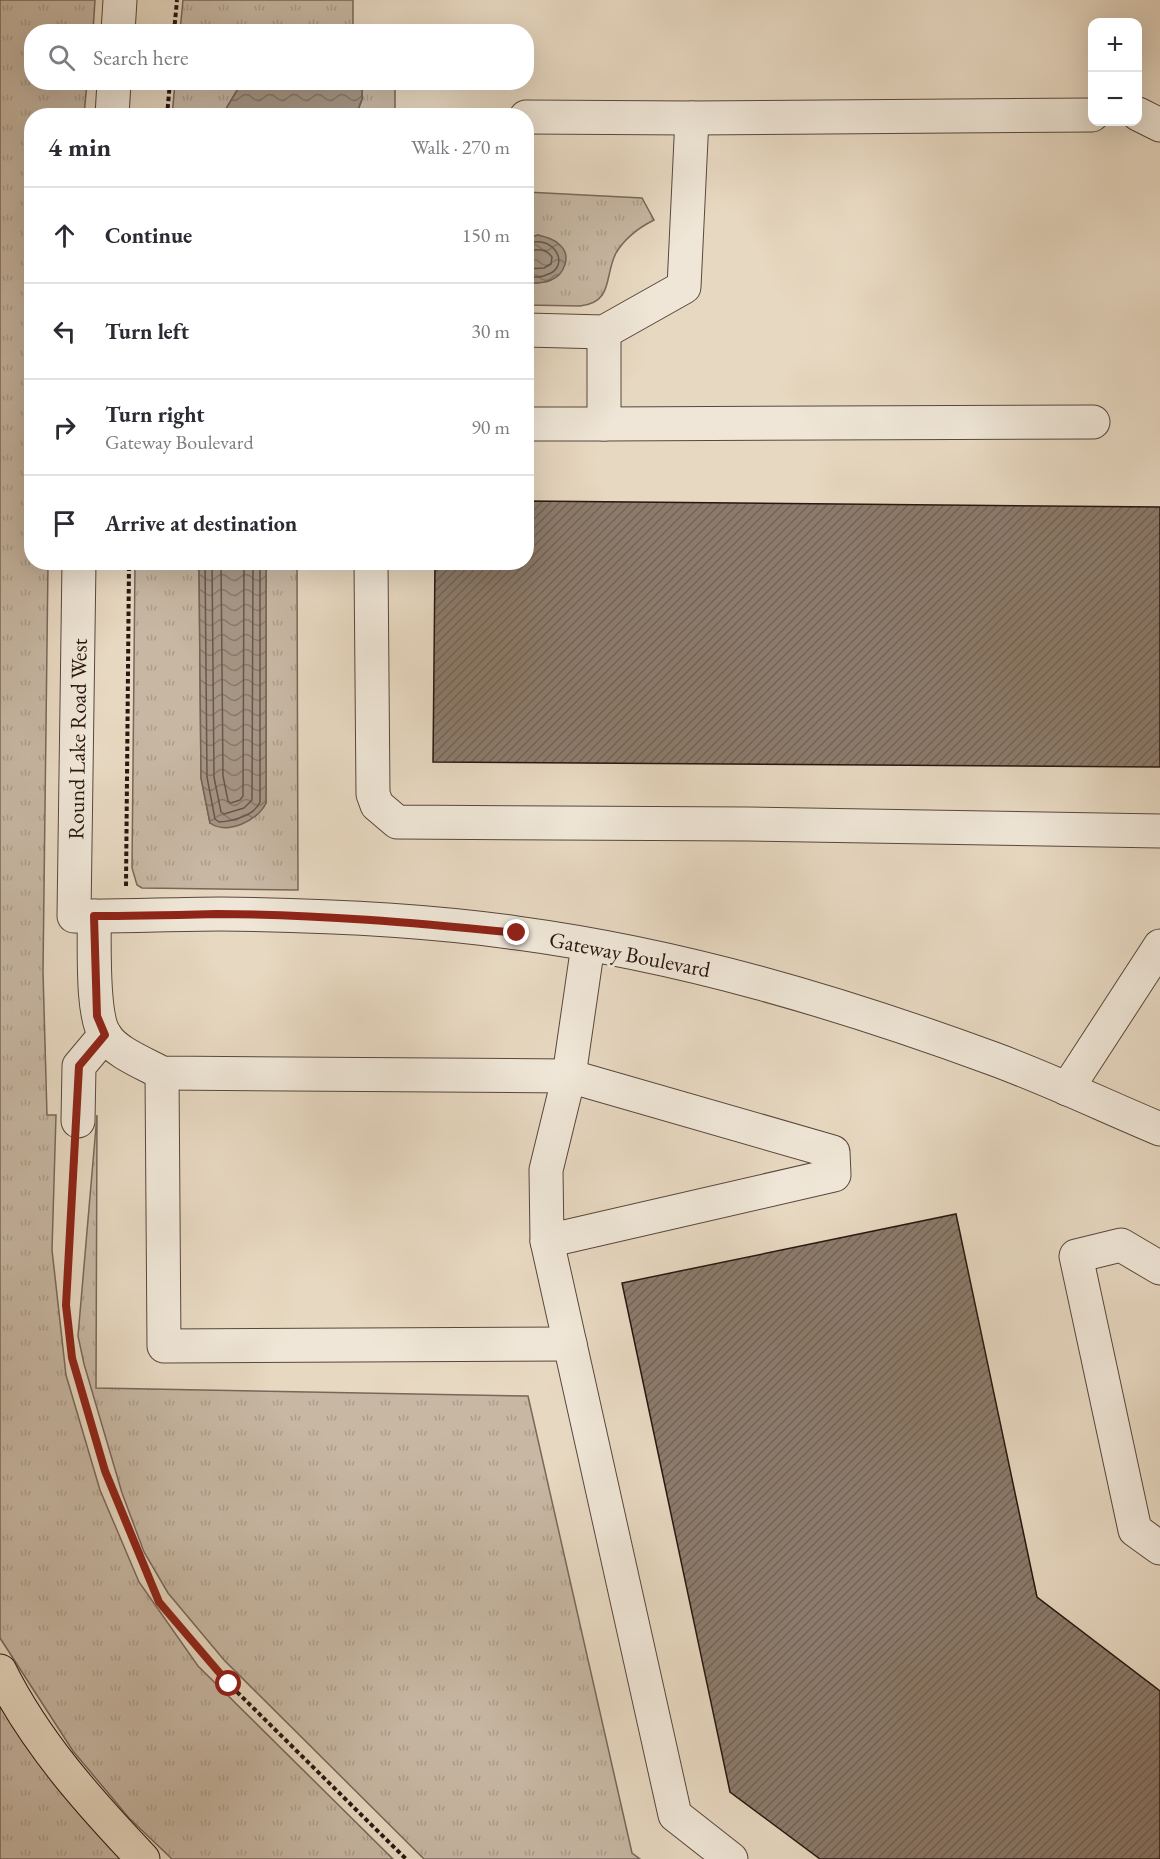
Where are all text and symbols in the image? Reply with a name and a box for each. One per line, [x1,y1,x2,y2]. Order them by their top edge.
map controls [1088,18,1142,126]
button: + [1088,18,1142,72]
search box [24,24,534,90]
icon: search [45,41,78,74]
text: Search here [93,43,188,72]
button: − [1088,72,1142,126]
text: 4 min [48,130,111,164]
text: Walk · 270 m [411,134,510,160]
icon: ahead [48,219,81,252]
text: Continue [105,221,192,250]
text: 150 m [462,222,510,248]
icon: left [48,315,81,348]
text: Turn left [105,317,189,346]
text: 30 m [471,318,510,344]
text: Turn right [105,400,204,429]
icon: right [48,411,81,444]
text: 90 m [471,414,510,440]
text: Gateway Boulevard [105,429,254,455]
icon: arrive [48,507,81,540]
text: Arrive at destination [105,509,297,538]
street label: Round Lake Road West [61,638,94,840]
route end [503,919,529,945]
street label: Gateway Boulevard [547,925,714,984]
route start [215,1670,241,1696]

